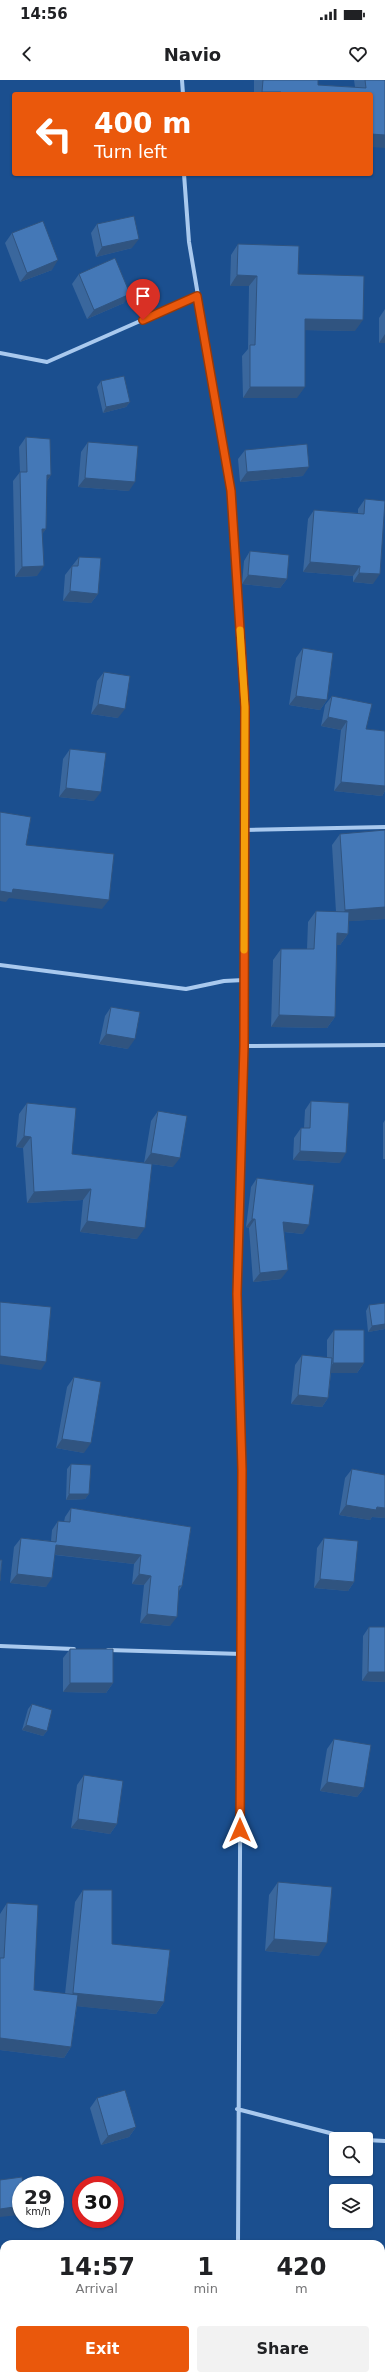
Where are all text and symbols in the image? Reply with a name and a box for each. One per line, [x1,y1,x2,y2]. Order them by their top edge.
text: 14:56 [20,5,68,23]
icon: back [16,43,38,65]
icon: heart [347,43,369,65]
text: Navio [164,44,221,65]
text: 400 m [94,107,191,140]
icon: left [28,108,80,160]
text: Turn left [94,141,167,162]
pin [126,279,160,320]
icon: arrive [132,285,154,307]
position arrow [219,1809,261,1851]
map controls [329,2132,373,2228]
button: search [329,2132,373,2176]
speed limit sign: 30 [72,2176,124,2228]
button: layers [329,2184,373,2228]
text: 29 [24,2185,52,2209]
text: km/h [25,2206,51,2217]
text: 14:57 [58,2253,135,2281]
text: 1 [197,2253,214,2281]
text: 420 [276,2253,326,2281]
text: Arrival [76,2281,118,2296]
text: min [193,2281,218,2296]
text: m [295,2281,308,2296]
button: Exit [16,2326,189,2372]
button: Share [197,2326,369,2372]

